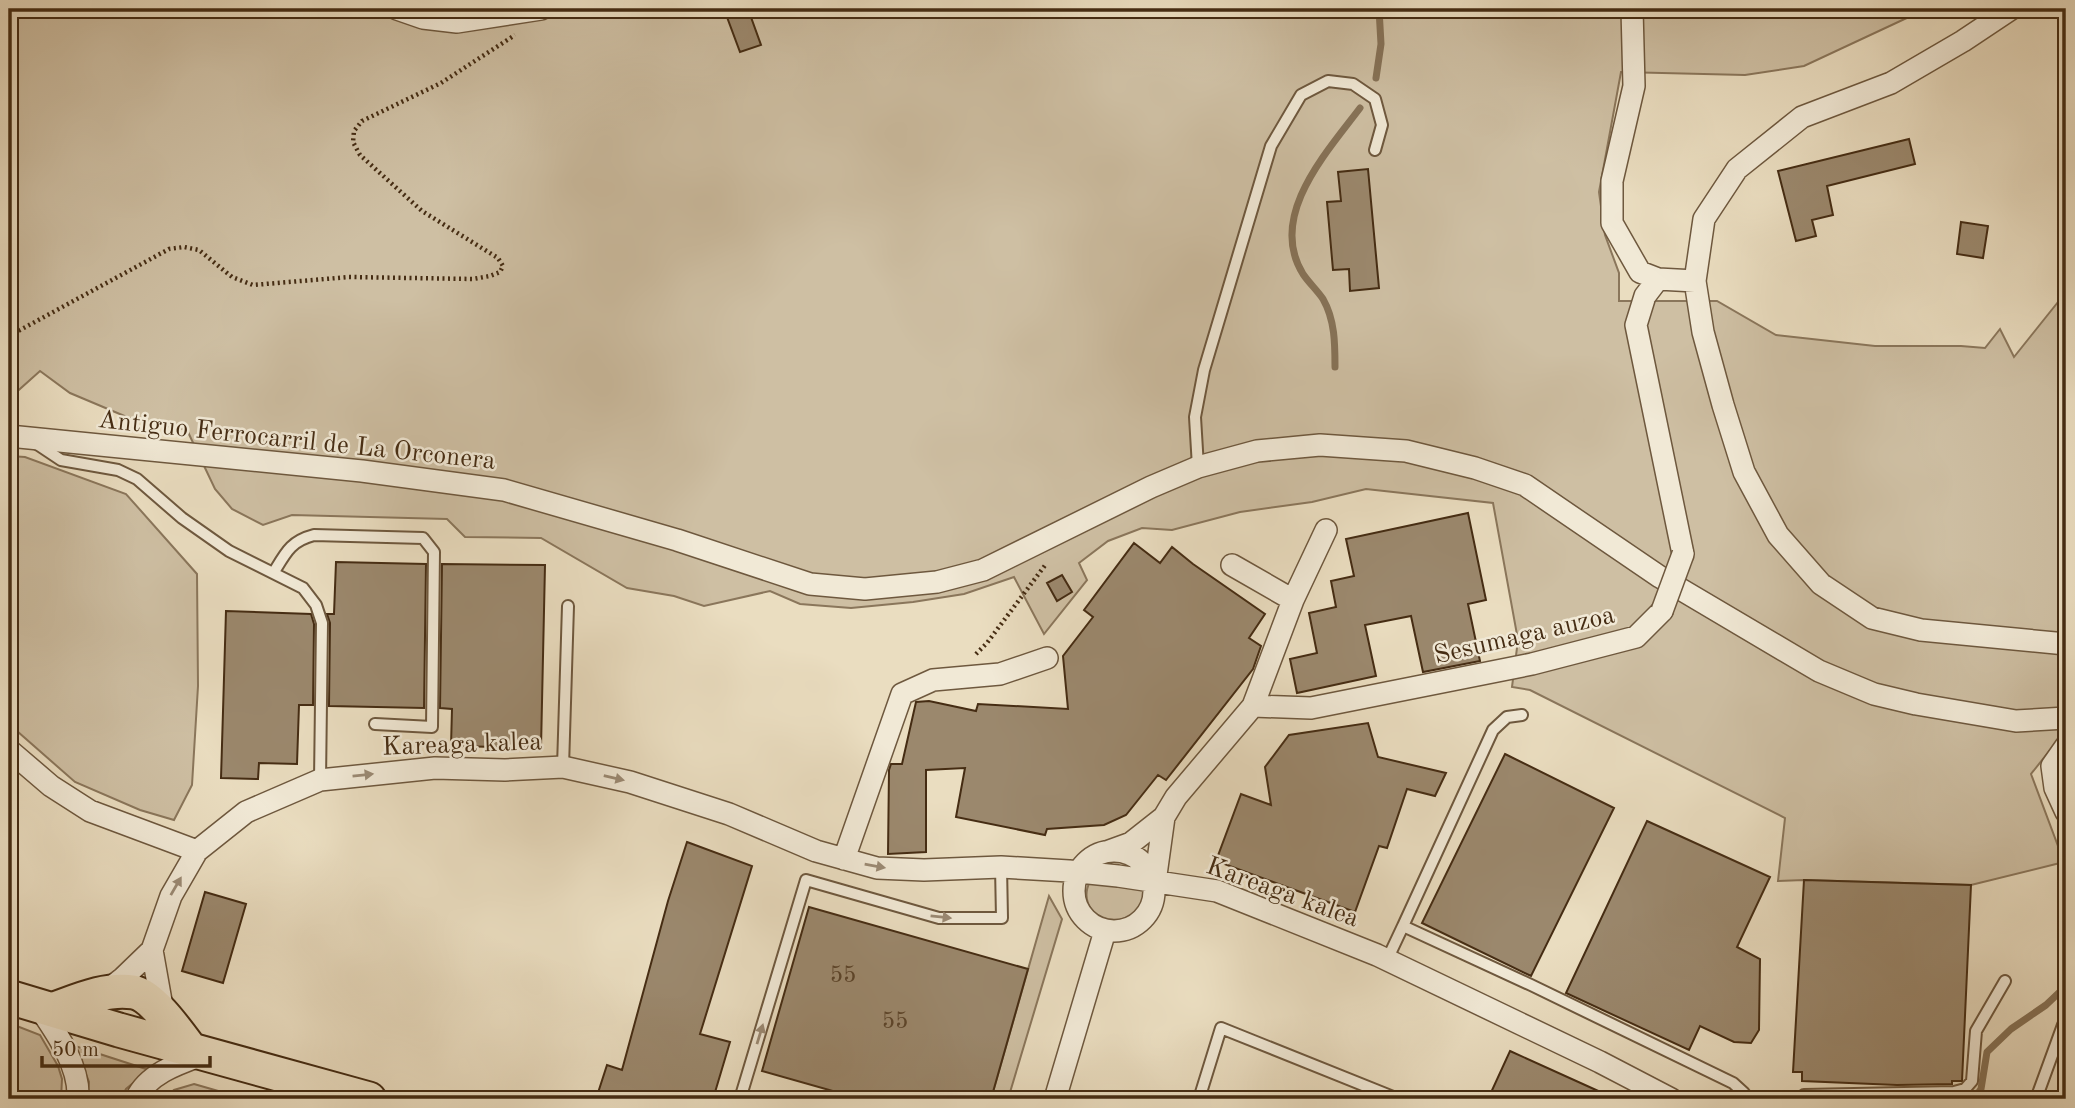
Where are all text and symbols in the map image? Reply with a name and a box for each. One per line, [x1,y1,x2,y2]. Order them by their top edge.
street label: Antiguo Ferrocarril de La Orconera [97,407,497,475]
street label: Sesumaga auzoa [1431,602,1618,669]
street label: Kareaga kalea [382,729,543,761]
one-way arrow [352,769,374,780]
one-way arrow [603,773,625,784]
street label: Kareaga kalea [1203,853,1362,933]
one-way arrow [864,861,886,872]
one-way arrow [170,876,182,896]
one-way arrow [930,912,952,923]
house number: 55 [830,964,856,987]
house number: 55 [882,1010,908,1033]
one-way arrow [756,1023,766,1044]
scale bar [42,1024,210,1068]
text: 50 m [52,1040,99,1061]

